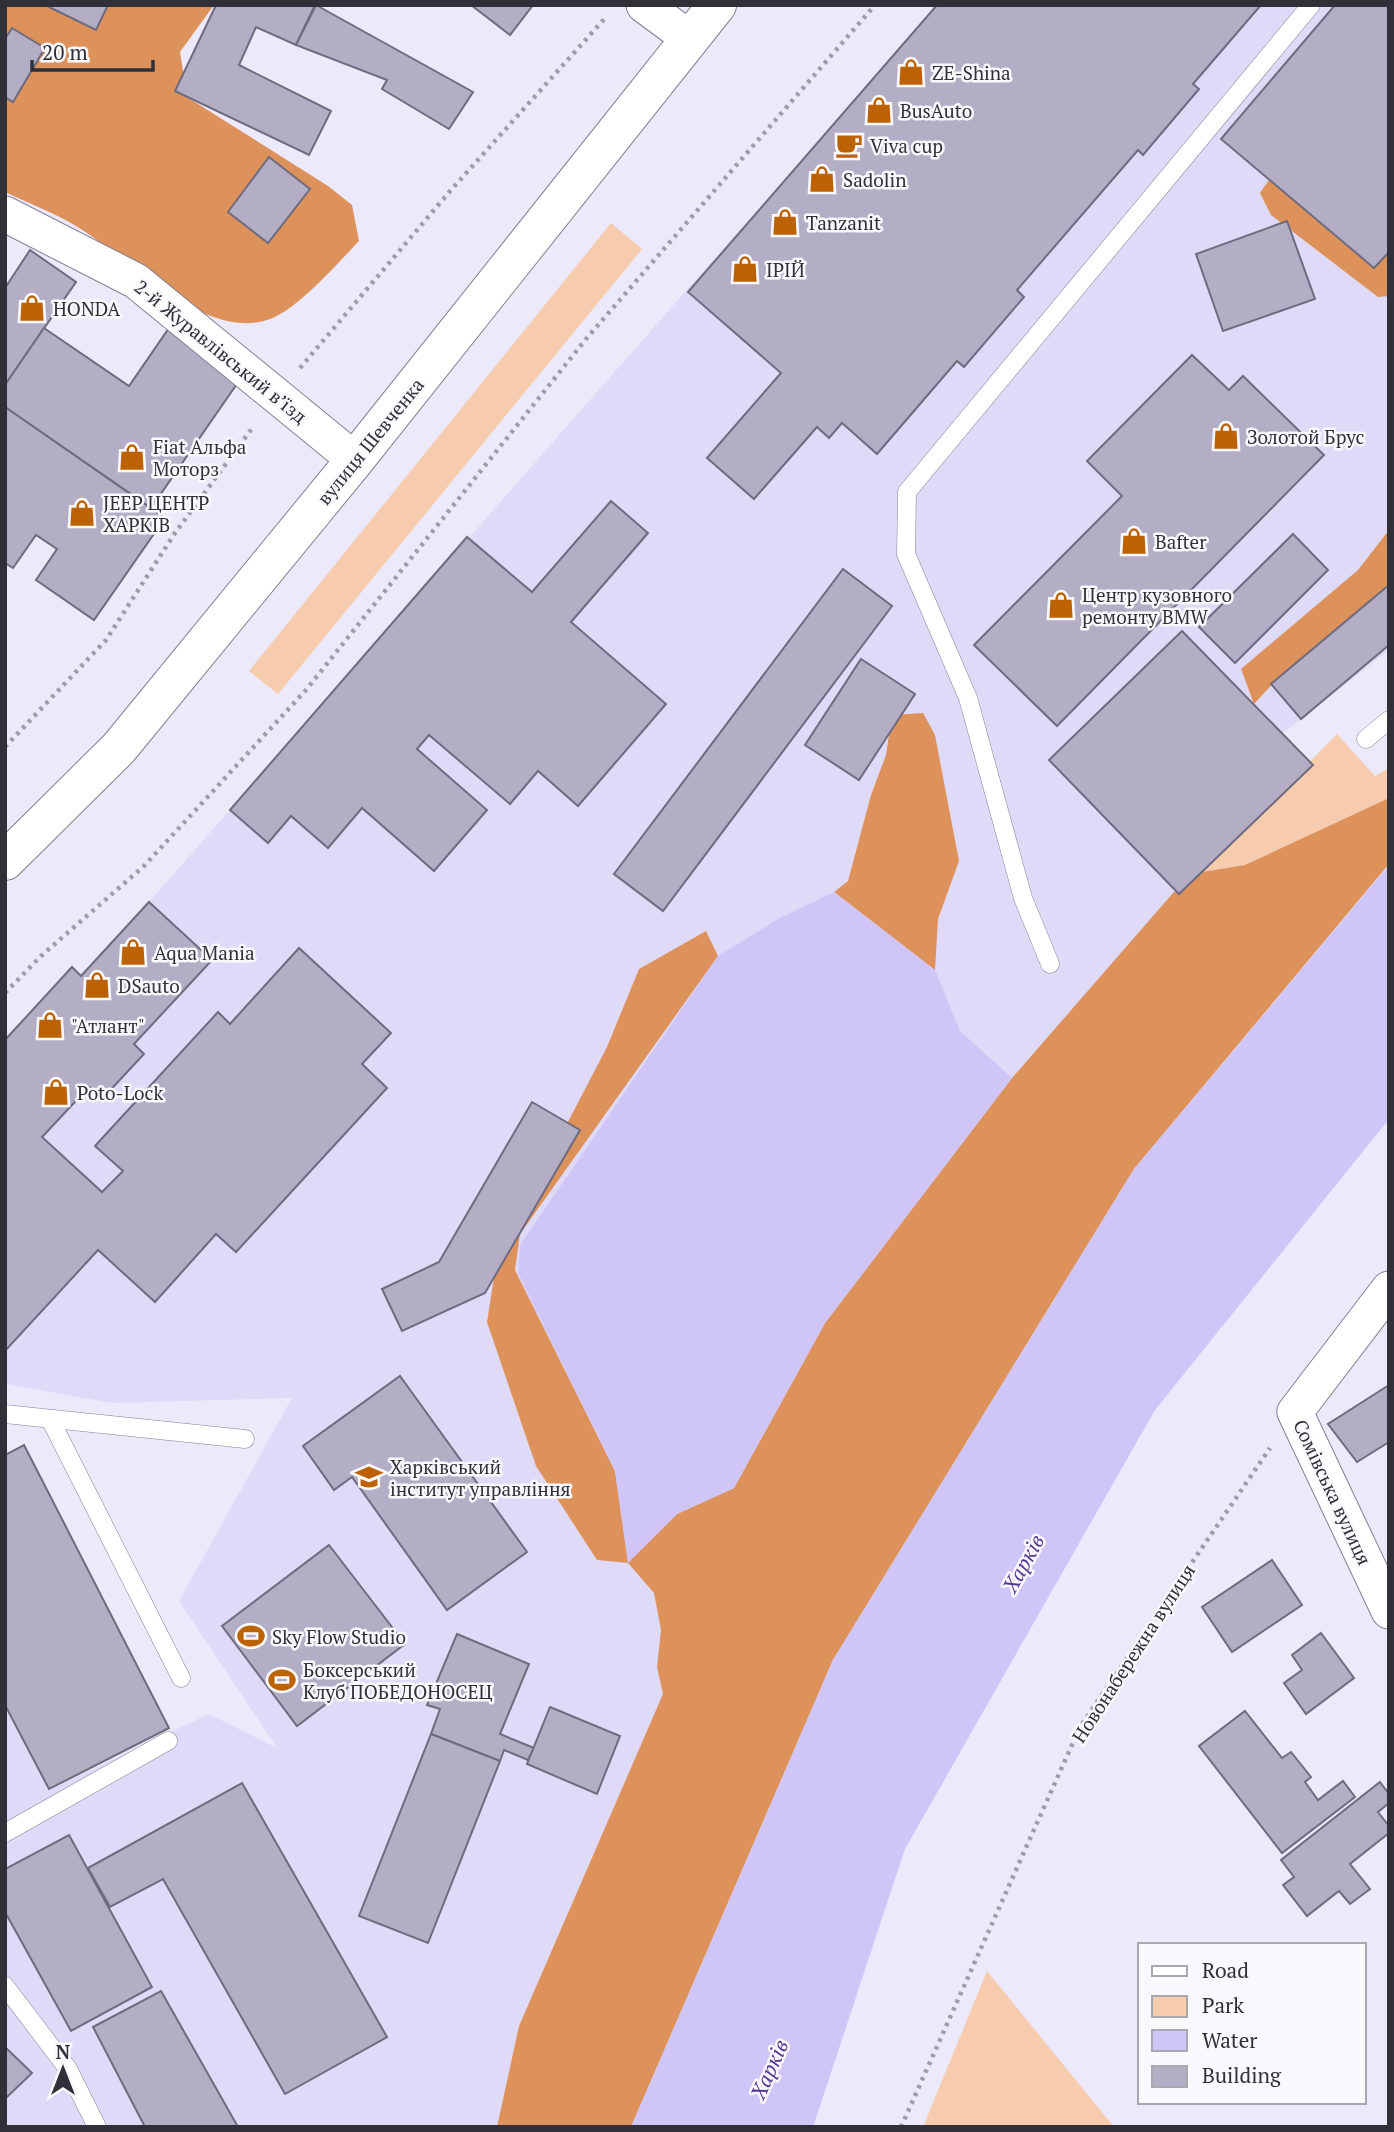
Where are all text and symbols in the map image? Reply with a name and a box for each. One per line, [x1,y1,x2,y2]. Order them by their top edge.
scale bar [32,28,152,72]
text: 20 m [42,38,88,66]
shop icon: ZE-Shina [896,57,926,87]
place label: ZE-Shina [932,60,1011,85]
shop icon: BusAuto [864,95,894,125]
place label: BusAuto [900,98,972,123]
cafe icon: Viva cup [834,130,864,160]
place label: Viva cup [870,133,943,158]
shop icon: Sadolin [807,164,837,194]
place label: Sadolin [843,167,907,192]
shop icon: Tanzanit [770,207,800,237]
place label: Tanzanit [806,210,881,235]
shop icon: ІРІЙ [730,254,760,284]
place label: ІРІЙ [766,257,805,282]
street label: 2-й Журавлівський в’їзд [130,274,313,428]
shop icon: HONDA [17,293,47,323]
place label: HONDA [53,296,120,321]
street label: вулиця Шевченка [311,372,429,510]
shop icon: Золотой Брус [1211,421,1241,451]
place label: Золотой Брус [1247,424,1365,449]
place label: Fiat Альфа Моторз [153,434,247,481]
shop icon: Fiat Альфа Моторз [117,442,147,472]
place label: JEEP ЦЕНТР ХАРКІВ [103,490,209,537]
shop icon: JEEP ЦЕНТР ХАРКІВ [67,498,97,528]
shop icon: Bafter [1119,526,1149,556]
place label: Bafter [1155,529,1207,554]
place label: Центр кузовного ремонту BMW [1082,582,1232,629]
shop icon: Центр кузовного ремонту BMW [1046,590,1076,620]
shop icon: Aqua Mania [118,937,148,967]
place label: Aqua Mania [154,940,255,965]
shop icon: DSauto [82,970,112,1000]
place label: DSauto [118,973,180,998]
shop icon: "Атлант" [35,1010,65,1040]
place label: "Атлант" [71,1013,145,1038]
shop icon: Poto-Lock [41,1077,71,1107]
place label: Poto-Lock [77,1080,163,1105]
street label: Сомівська вулиця [1288,1415,1378,1569]
place label: Харківський інститут управління [390,1454,571,1501]
school or university icon: Харківський інститут управління [354,1462,384,1492]
water label: Харків [995,1529,1050,1598]
street label: Новонабережна вулиця [1066,1559,1200,1747]
sports icon: Sky Flow Studio [236,1621,266,1651]
place label: Sky Flow Studio [272,1624,406,1649]
place label: Боксерський Клуб ПОБЕДОНОСЕЦ [303,1657,493,1704]
sports icon: Боксерський Клуб ПОБЕДОНОСЕЦ [267,1665,297,1695]
legend [1138,1943,1366,2104]
text: Road [1202,1956,1249,1984]
text: Park [1202,1991,1244,2019]
text: Water [1202,2026,1257,2054]
north arrow [28,2034,98,2104]
water label: Харків [743,2035,795,2104]
text: N [56,2039,71,2064]
text: Building [1202,2061,1282,2089]

